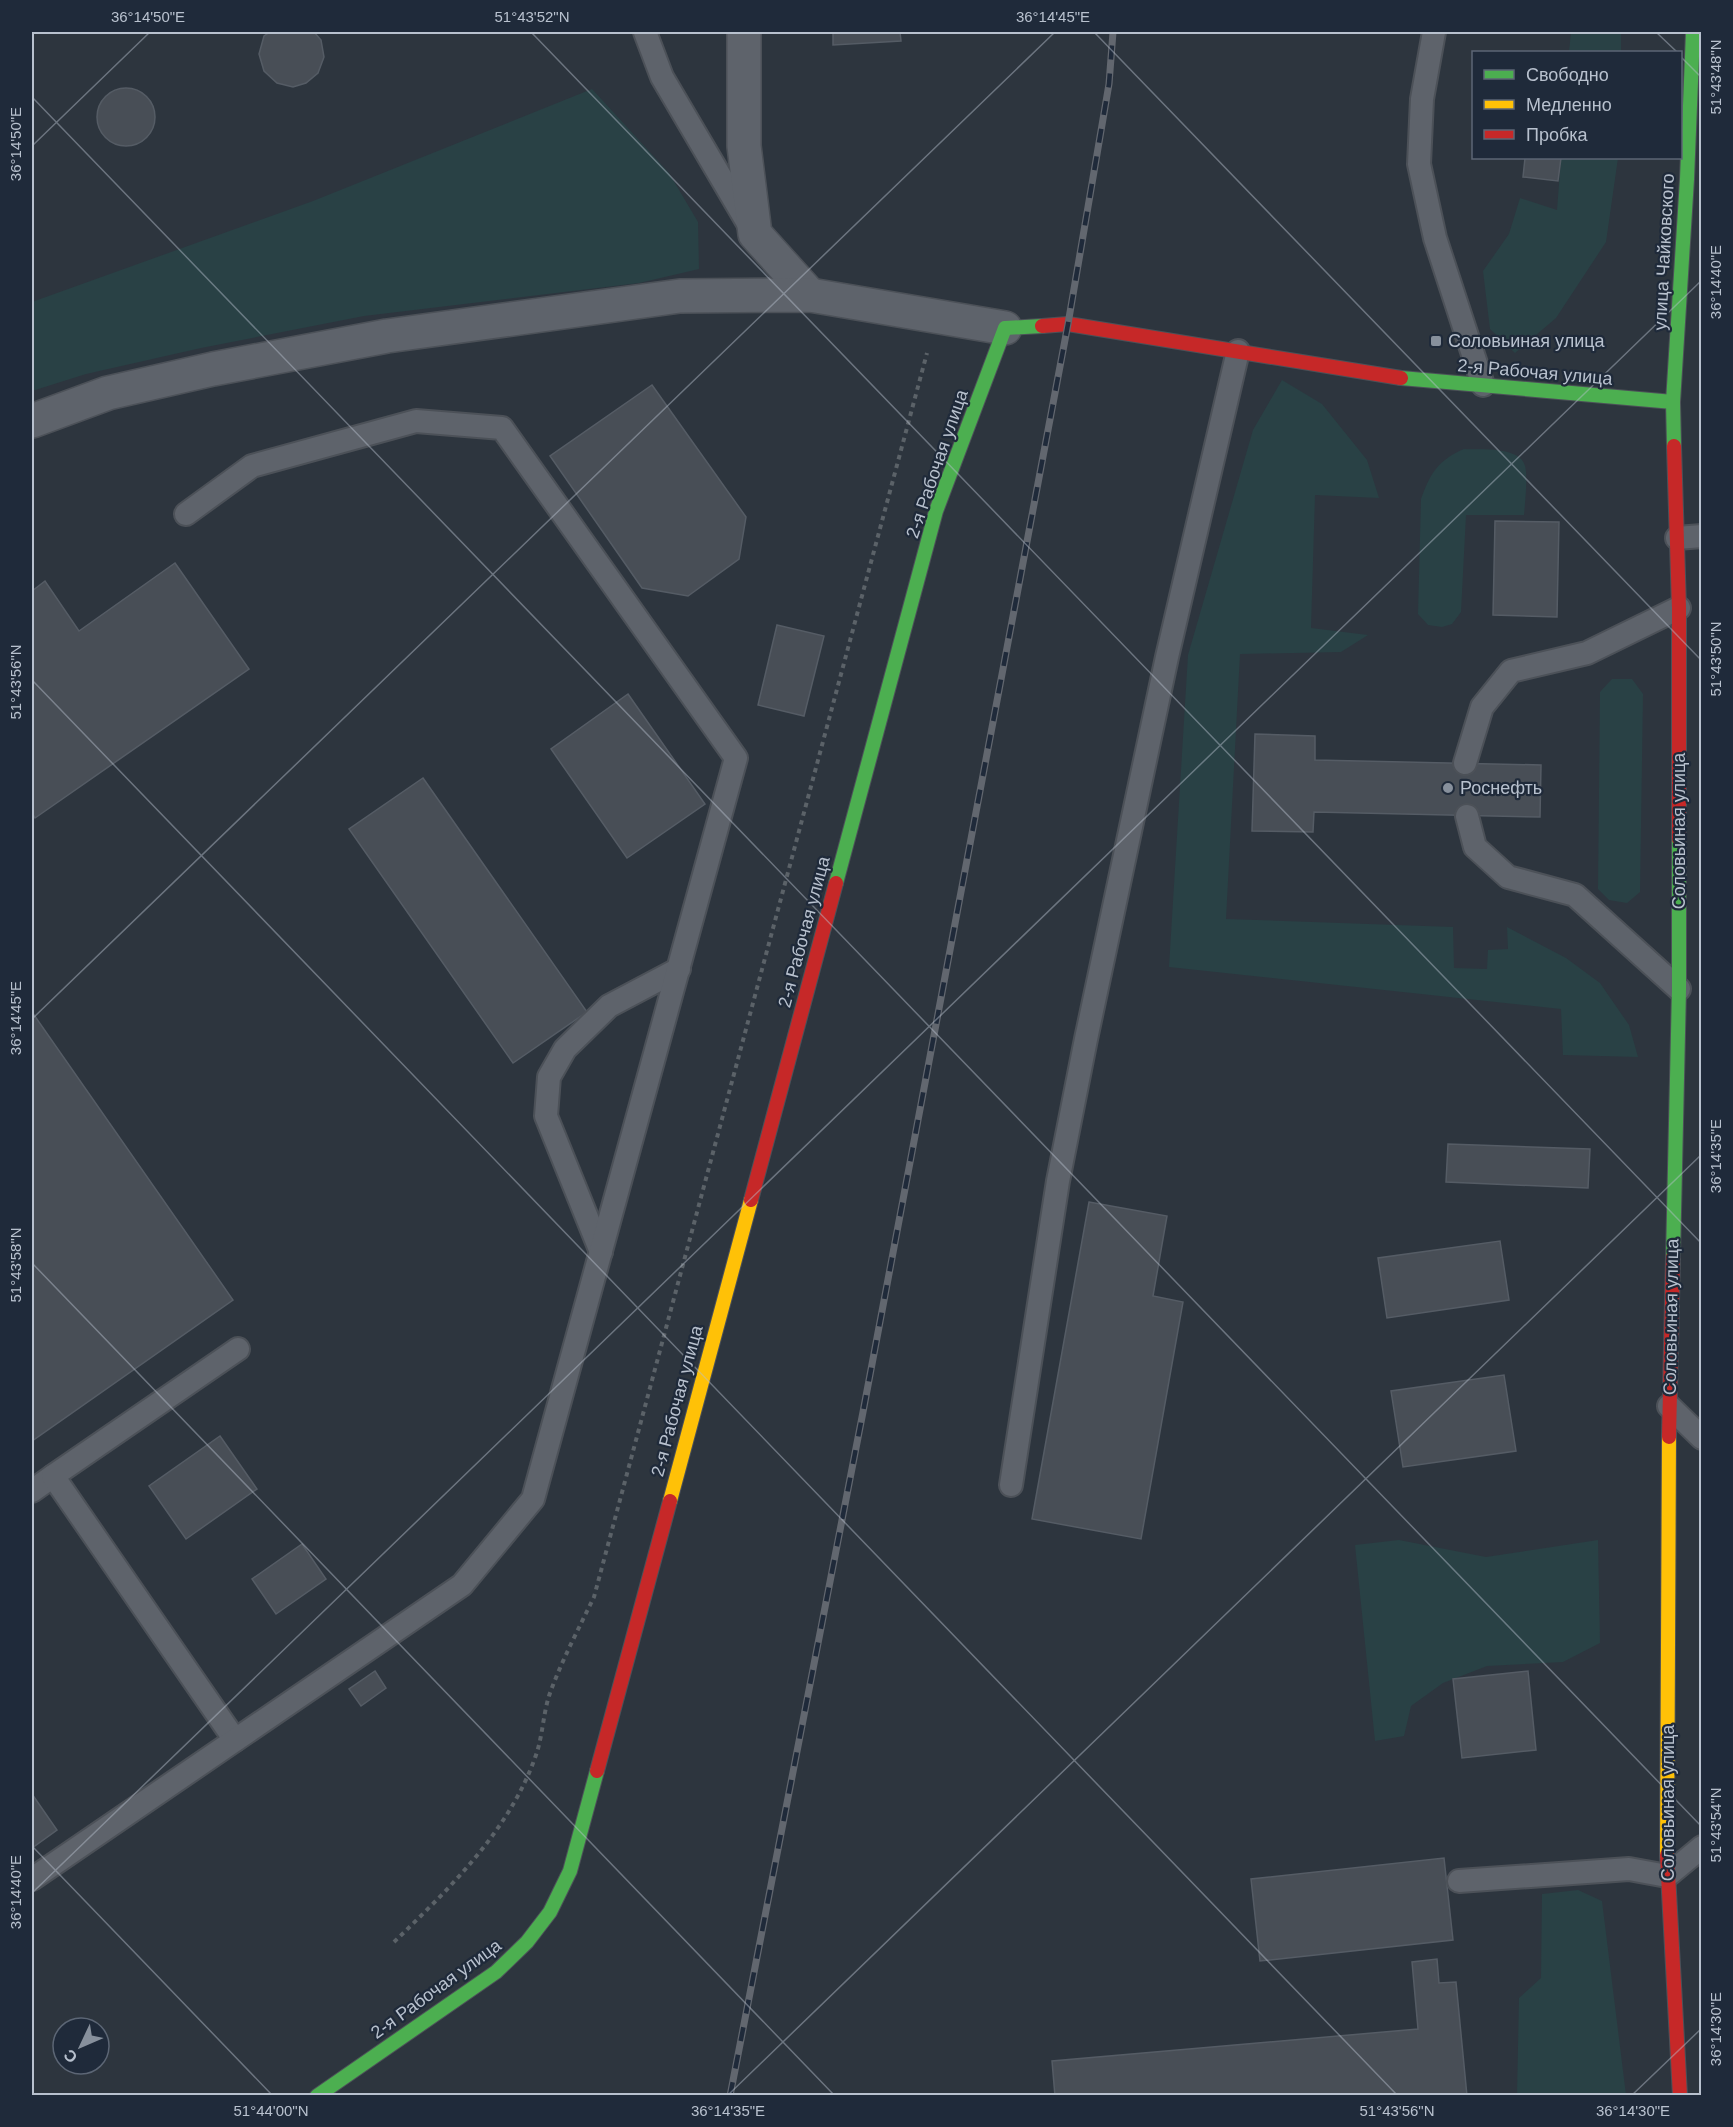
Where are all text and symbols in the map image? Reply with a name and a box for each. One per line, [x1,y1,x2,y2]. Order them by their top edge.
text: 36°14'50"E [111,8,185,25]
text: 51°43'52"N [494,8,570,25]
text: 36°14'45"E [1016,8,1090,25]
text: 51°43'48"N [1707,39,1724,115]
legend [1472,51,1682,159]
text: Свободно [1526,65,1609,85]
text: Медленно [1526,95,1612,115]
text: 36°14'50"E [7,107,24,181]
text: Пробка [1526,125,1589,145]
street label: улица Чайковского [1650,173,1678,331]
text: 36°14'40"E [1707,245,1724,319]
place label: Соловьиная улица [1448,331,1605,351]
marker: Соловьиная улица [1429,334,1443,348]
street label: 2-я Рабочая улица [1457,355,1614,389]
street label: 2-я Рабочая улица [902,386,972,541]
text: 51°43'50"N [1707,621,1724,697]
text: 51°43'56"N [7,644,24,720]
street label: Соловьиная улица [1669,752,1689,909]
place label: Роснефть [1460,778,1542,798]
marker: Роснефть [1441,781,1455,795]
street label: 2-я Рабочая улица [774,853,834,1010]
text: 36°14'45"E [7,981,24,1055]
text: 36°14'35"E [1707,1119,1724,1193]
text: 51°43'58"N [7,1227,24,1303]
street label: Соловьиная улица [1660,1238,1682,1395]
street label: 2-я Рабочая улица [647,1322,707,1479]
street label: Соловьиная улица [1658,1724,1678,1881]
text: 51°43'54"N [1707,1787,1724,1863]
text: 36°14'40"E [7,1855,24,1929]
street label: 2-я Рабочая улица [367,1935,506,2043]
text: 36°14'30"E [1707,1992,1724,2066]
north arrow [51,2016,111,2076]
text: С [60,2046,81,2066]
text: 51°44'00"N [233,2102,309,2119]
text: 36°14'35"E [691,2102,765,2119]
text: 51°43'56"N [1359,2102,1435,2119]
text: 36°14'30"E [1596,2102,1670,2119]

